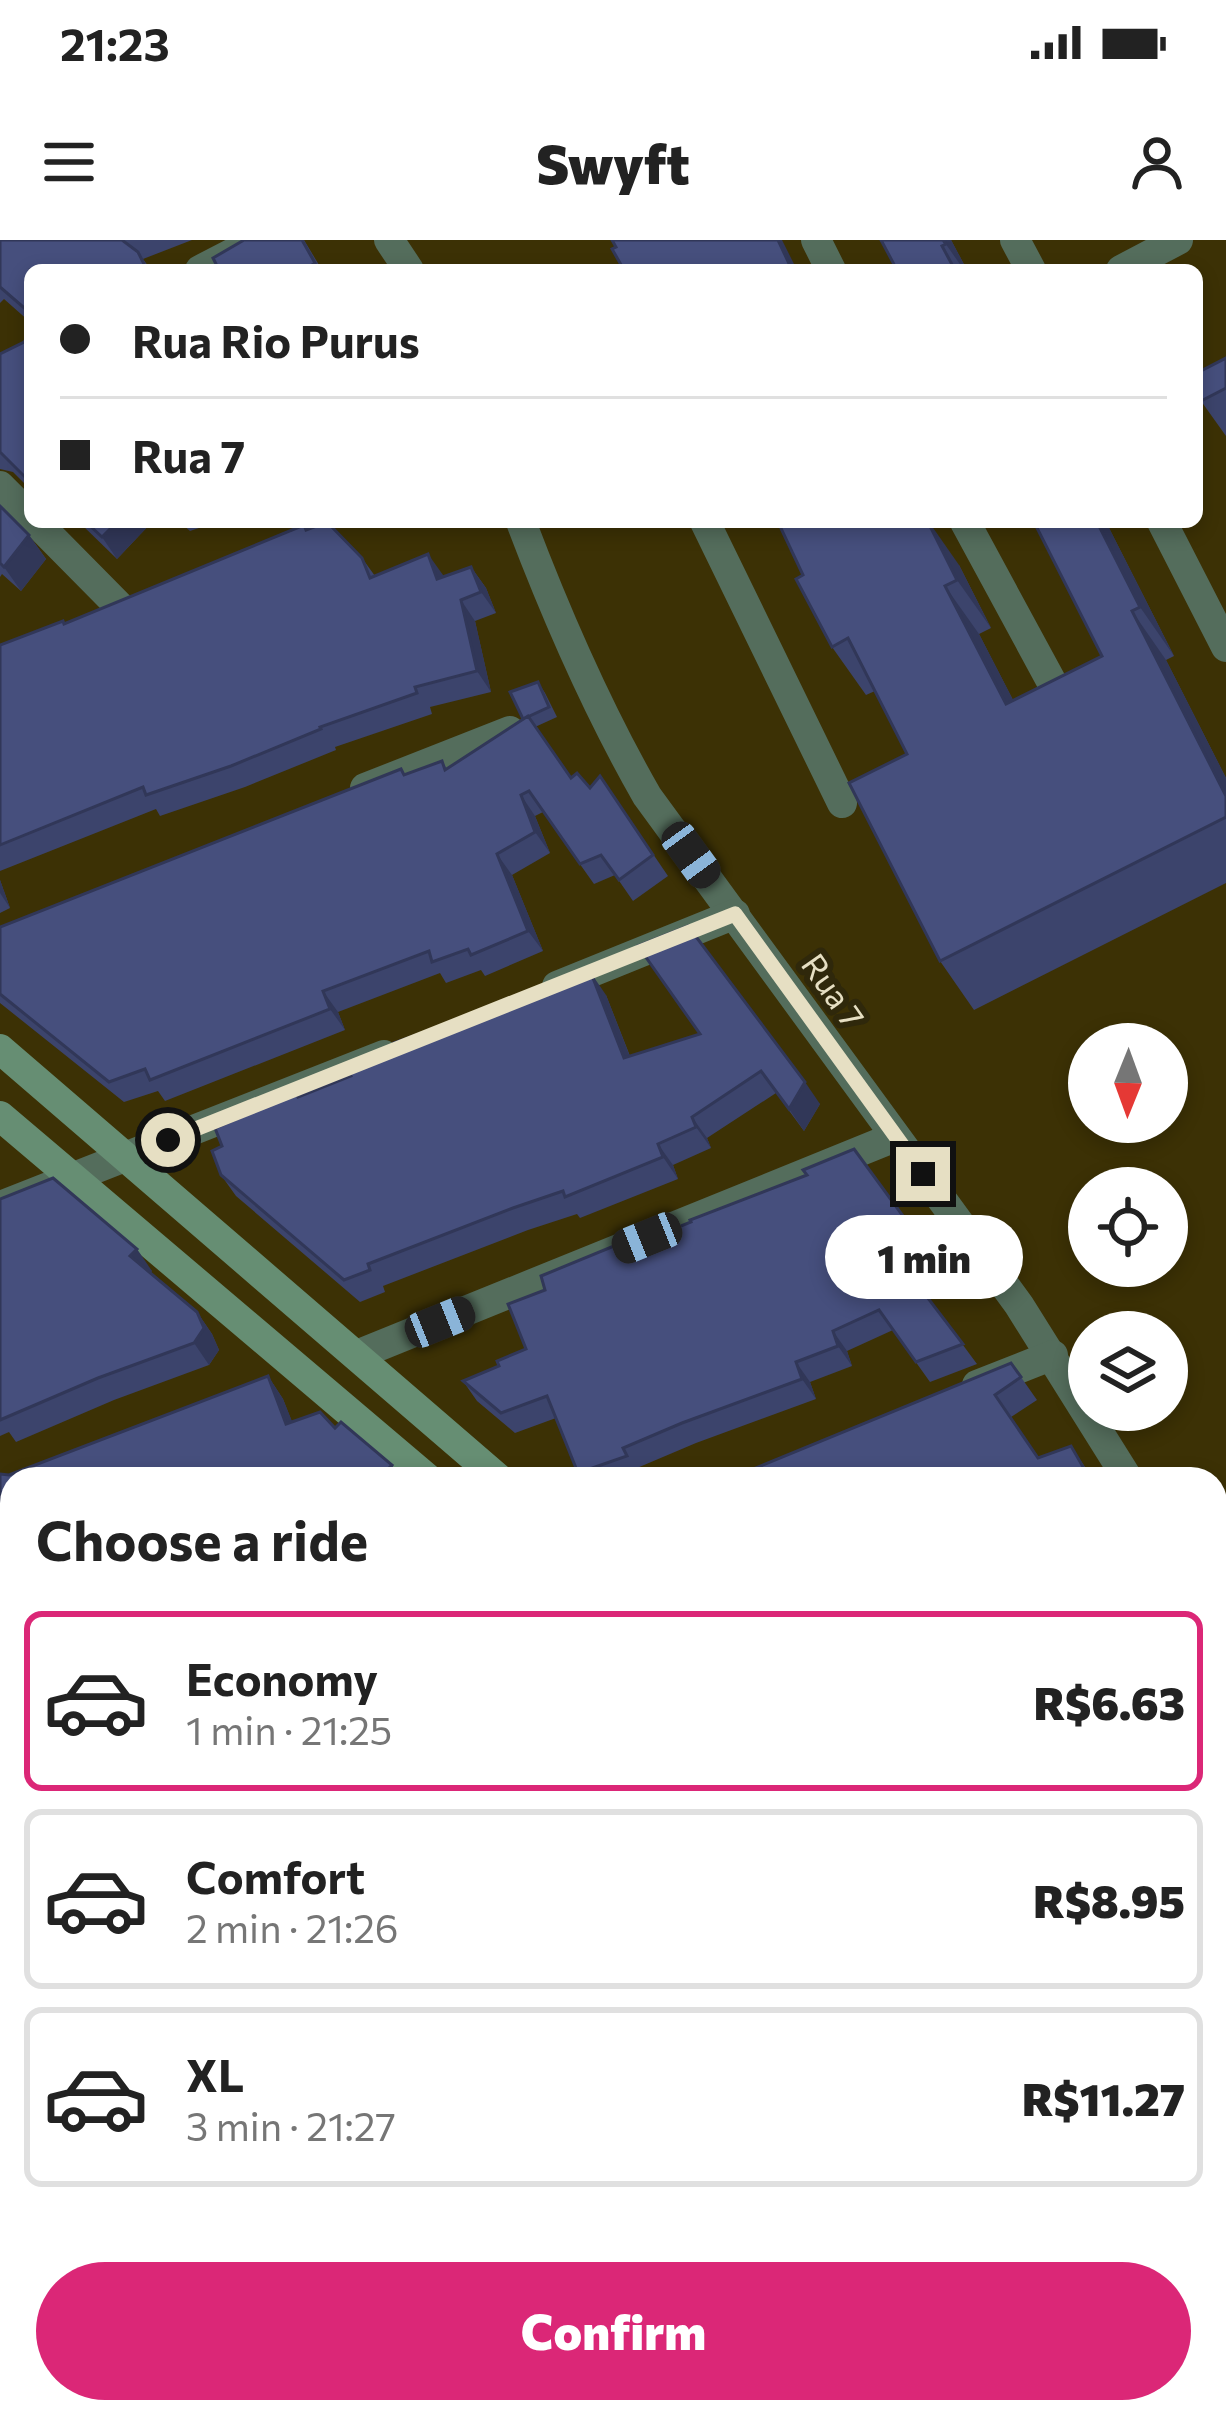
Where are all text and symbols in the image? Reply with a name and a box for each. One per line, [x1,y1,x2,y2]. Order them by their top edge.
text: 21:23 [60,15,170,70]
icon: menu [36,129,102,195]
text: Swyft [536,129,690,195]
icon: person [1124,129,1190,195]
text: Rua Rio Purus [132,312,420,367]
text: Rua 7 [132,427,245,482]
car [655,815,727,895]
street label: Rua 7 [794,945,874,1035]
north arrow [1068,1023,1188,1143]
map controls [1068,1023,1188,1431]
route start [141,1113,195,1167]
route end [896,1147,950,1201]
button: locate [1068,1167,1188,1287]
car [607,1208,687,1268]
callout: 1 min [824,1216,1022,1300]
text: 1 min [877,1233,971,1281]
car [400,1292,480,1352]
button: layers [1068,1311,1188,1431]
text: Choose a ride [36,1506,368,1572]
icon: car [42,1647,150,1755]
text: Economy [186,1650,378,1705]
text: R$6.63 [1033,1674,1185,1729]
text: 1 min · 21:25 [186,1705,392,1753]
icon: car [42,1845,150,1953]
text: Comfort [186,1848,365,1903]
text: R$8.95 [1033,1872,1185,1927]
text: 2 min · 21:26 [186,1903,398,1951]
icon: car [42,2043,150,2151]
text: XL [186,2046,244,2101]
text: R$11.27 [1022,2070,1185,2125]
text: 3 min · 21:27 [186,2101,396,2149]
button: Confirm [36,2262,1191,2400]

